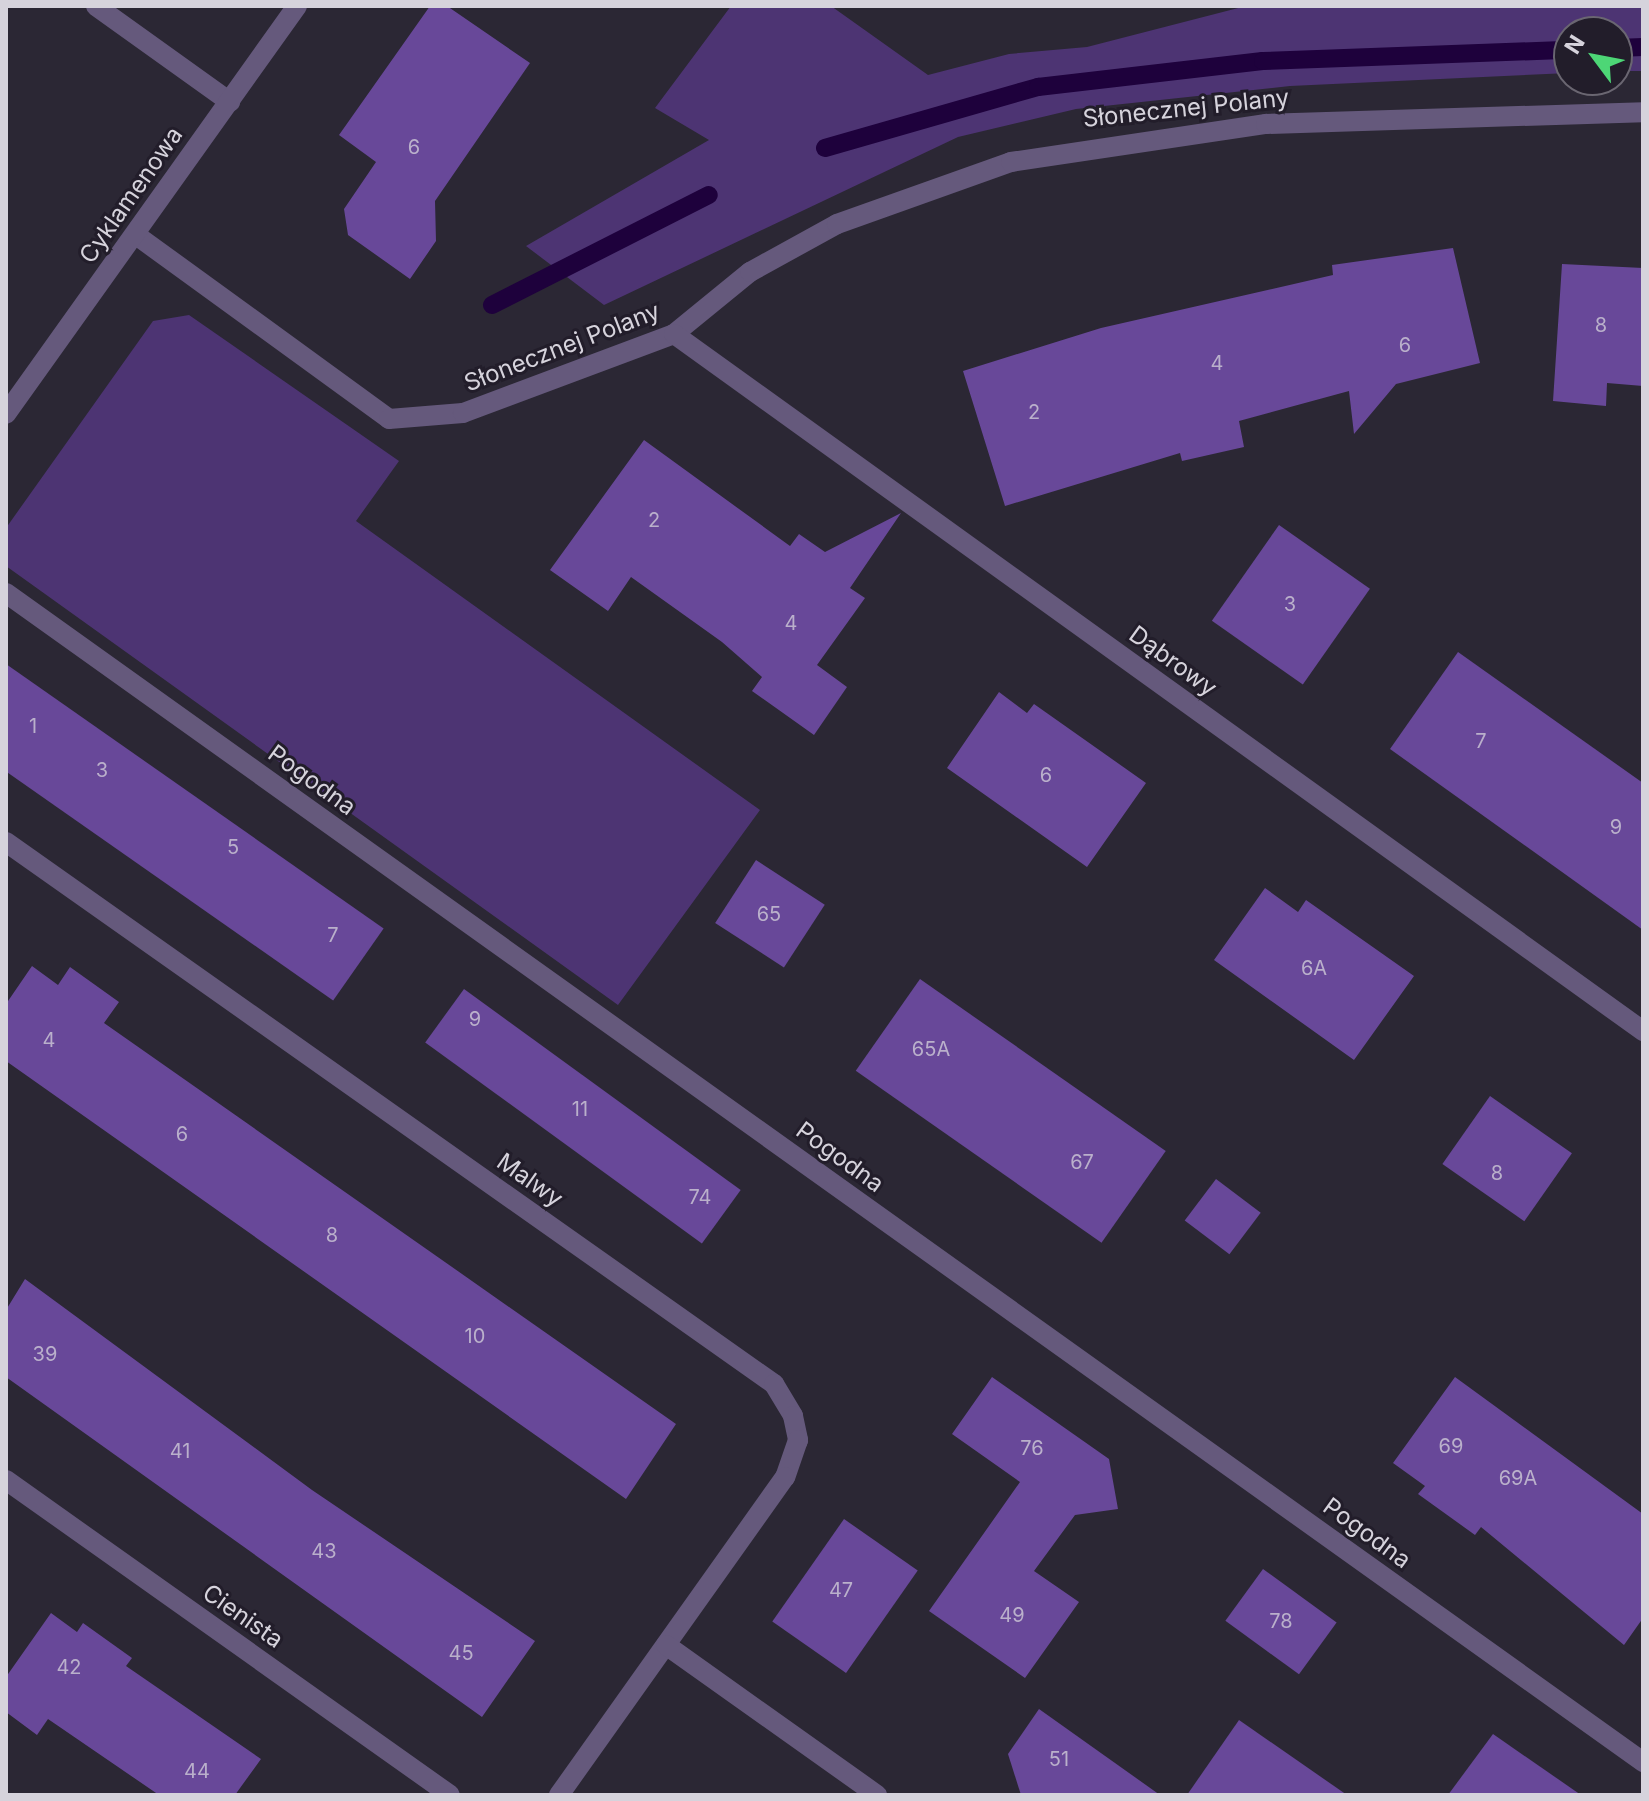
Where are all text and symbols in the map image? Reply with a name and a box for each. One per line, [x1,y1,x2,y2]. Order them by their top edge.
north arrow [1553,16,1633,96]
text: N [1559,30,1590,58]
street label: Słonecznej Polany [1081,83,1291,133]
street label: Cyklamenowa [73,121,189,269]
house number: 6 [408,135,420,159]
street label: Słonecznej Polany [460,296,664,398]
house number: 8 [1595,313,1607,337]
house number: 6 [1399,333,1411,357]
house number: 4 [1211,351,1223,375]
house number: 2 [1028,400,1040,424]
house number: 2 [648,508,660,532]
house number: 3 [1284,592,1296,616]
house number: 4 [785,611,797,635]
street label: Dąbrowy [1124,620,1222,702]
house number: 1 [29,714,37,738]
house number: 7 [1475,729,1487,753]
street label: Pogodna [263,739,361,821]
house number: 3 [96,758,108,782]
house number: 6 [1040,763,1052,787]
house number: 9 [1610,815,1622,839]
house number: 5 [227,835,239,859]
house number: 65 [757,902,781,926]
house number: 7 [327,923,339,947]
house number: 6A [1301,956,1327,980]
house number: 9 [469,1007,481,1031]
house number: 4 [43,1028,55,1052]
house number: 65A [912,1037,950,1061]
house number: 11 [572,1097,588,1121]
street label: Pogodna [791,1116,889,1198]
house number: 6 [176,1122,188,1146]
street label: Malwy [491,1147,569,1213]
house number: 67 [1070,1150,1094,1174]
house number: 8 [1491,1161,1503,1185]
house number: 74 [688,1185,712,1209]
house number: 8 [326,1223,338,1247]
house number: 10 [465,1324,485,1348]
house number: 39 [33,1342,57,1366]
house number: 69 [1439,1434,1463,1458]
house number: 76 [1020,1436,1044,1460]
house number: 41 [170,1439,190,1463]
house number: 69A [1499,1466,1537,1490]
street label: Pogodna [1318,1492,1416,1574]
house number: 43 [311,1539,337,1563]
street label: Cienista [197,1578,289,1654]
house number: 47 [829,1578,853,1602]
house number: 49 [999,1603,1025,1627]
house number: 78 [1269,1609,1293,1633]
house number: 45 [448,1641,474,1665]
house number: 42 [56,1655,82,1679]
house number: 51 [1049,1747,1069,1771]
house number: 44 [184,1759,210,1783]

